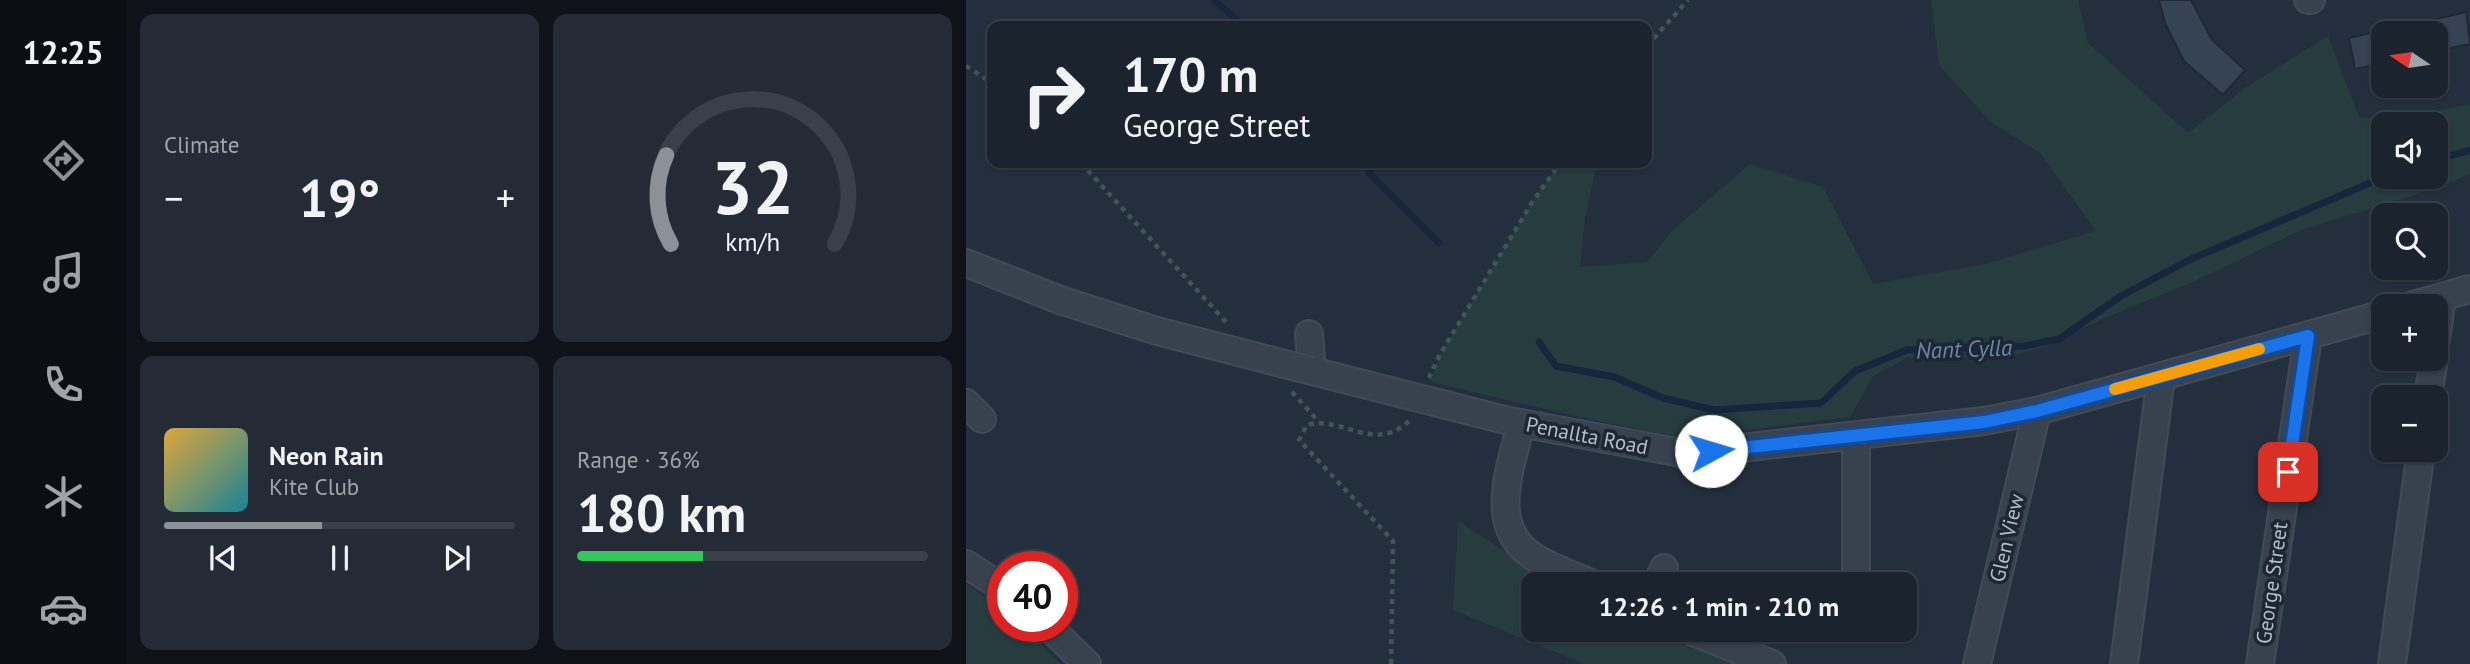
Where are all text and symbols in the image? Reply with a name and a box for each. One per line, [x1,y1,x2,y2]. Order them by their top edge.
north arrow [2371,21,2448,98]
map controls [2371,21,2448,462]
text: 12:25 [22,31,104,73]
text: 170 m [1123,42,1258,106]
icon: right [1008,49,1099,140]
text: George Street [1123,104,1310,146]
button: sound [2371,112,2448,189]
text: Climate [164,130,239,159]
icon: directions [39,136,88,185]
text: 32 [711,140,794,234]
text: 19° [299,164,380,231]
text: − [164,173,183,222]
text: + [496,173,515,222]
button: search [2371,203,2448,280]
text: km/h [725,226,780,258]
icon: music [39,248,88,297]
button: + [2371,294,2448,371]
water label: Nant Cylla [1915,332,2013,365]
icon: phone [39,360,88,409]
button: − [2371,385,2448,462]
street label: Penallta Road [1524,410,1650,461]
position arrow [1674,414,1748,488]
text: Neon Rain [269,439,384,472]
pin [2258,442,2318,502]
text: Range · 36% [577,445,700,474]
icon: arrive [2269,453,2307,491]
icon: climate [39,472,88,521]
text: Kite Club [269,472,359,501]
text: 180 km [577,479,746,546]
street label: Glen View [1983,491,2030,585]
street label: George Street [2250,520,2293,646]
icon: previous [204,539,242,577]
icon: pause [321,539,359,577]
icon: next [438,539,476,577]
speed limit sign: 40 [987,551,1078,642]
icon: car [39,584,88,633]
text: 12:26 · 1 min · 210 m [1599,590,1839,623]

